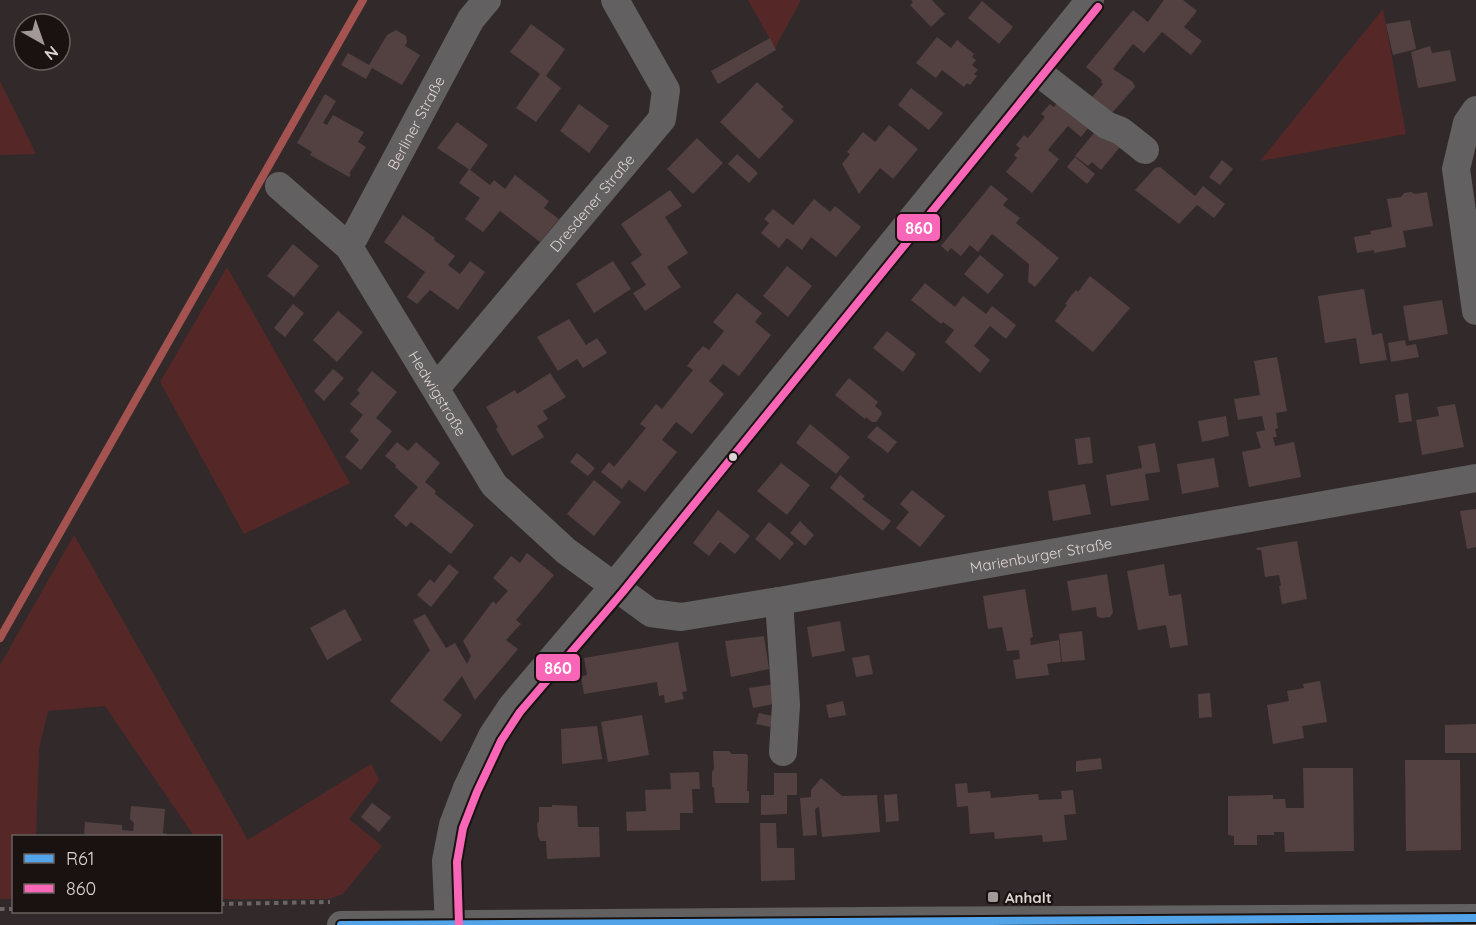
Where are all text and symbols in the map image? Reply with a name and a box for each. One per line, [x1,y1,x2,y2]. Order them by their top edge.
north arrow [12,12,72,72]
text: N [41,42,63,65]
street label: Berliner Straße [383,73,448,173]
street label: Dresdener Straße [545,150,638,256]
line badge: 860 [896,213,941,242]
text: 860 [905,218,933,238]
street label: Hedwigstraße [405,347,471,439]
unlabelled marker [727,451,739,463]
street label: Marienburger Straße [968,533,1114,577]
line badge: 860 [535,653,581,682]
text: 860 [544,658,572,678]
legend [12,835,222,913]
text: R61 [66,847,94,870]
text: 860 [66,877,96,900]
place label: Anhalt [1005,888,1052,907]
marker: Anhalt [986,890,1000,904]

